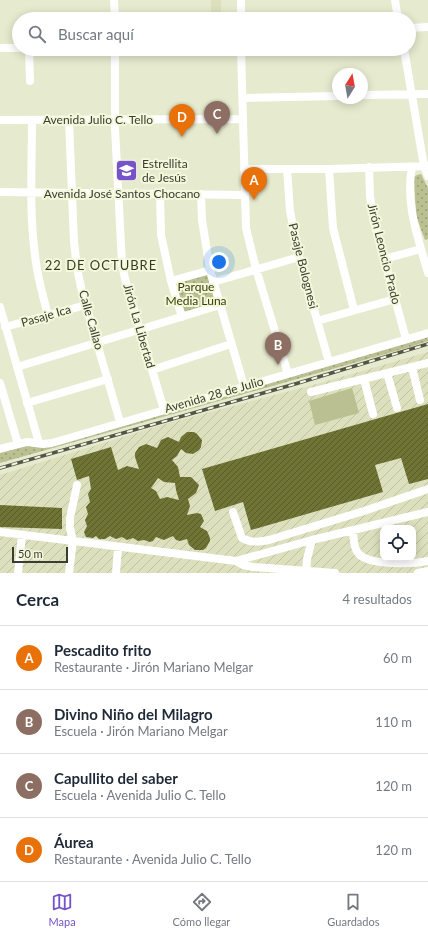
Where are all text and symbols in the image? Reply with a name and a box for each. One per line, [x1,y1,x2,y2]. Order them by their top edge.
search box [12,12,416,56]
icon: search [26,23,48,45]
text: Buscar aquí [58,25,134,43]
north arrow [332,68,368,104]
pin: C [204,101,230,134]
pin: D [169,104,195,137]
street label: Avenida Julio C. Tello [43,112,153,127]
place label: Estrellita de Jesús [142,156,188,185]
school or university icon: Estrellita de Jesús [113,158,139,184]
pin: A [241,167,267,200]
street label: Avenida José Santos Chocano [44,186,200,201]
street label: Jirón Leoncio Prado [365,202,404,306]
street label: Pasaje Bolognesi [286,221,321,310]
your location [209,252,229,272]
district label: 22 DE OCTUBRE [45,257,157,273]
park label: Parque Media Luna [165,279,227,308]
street label: Jirón La Libertad [120,282,159,370]
street label: Calle Callao [76,288,107,352]
street label: Pasaje Ica [19,301,73,330]
pin: B [265,332,291,365]
street label: Avenida 28 de Julio [163,373,265,416]
map controls [380,525,416,561]
button: locate [380,525,416,561]
scale bar [12,545,68,564]
text: 50 m [18,547,43,560]
text: Cerca [16,589,59,610]
text: 4 resultados [342,591,412,607]
text: Pescadito frito [54,641,151,659]
text: A [24,650,34,666]
text: 60 m [383,650,412,666]
text: Restaurante · Jirón Mariano Melgar [54,659,253,675]
text: Divino Niño del Milagro [54,705,213,723]
text: B [25,714,33,730]
text: 110 m [375,714,412,730]
text: Escuela · Jirón Mariano Melgar [54,723,228,739]
text: Capullito del saber [54,769,178,787]
text: C [25,778,33,794]
text: 120 m [375,778,412,794]
text: Escuela · Avenida Julio C. Tello [54,787,226,803]
text: Áurea [54,833,94,851]
text: D [24,842,34,858]
text: 120 m [375,842,412,858]
text: Restaurante · Avenida Julio C. Tello [54,851,251,867]
tab: Mapa [48,891,76,928]
tab: Cómo llegar [173,891,230,928]
tab: Guardados [327,891,379,928]

